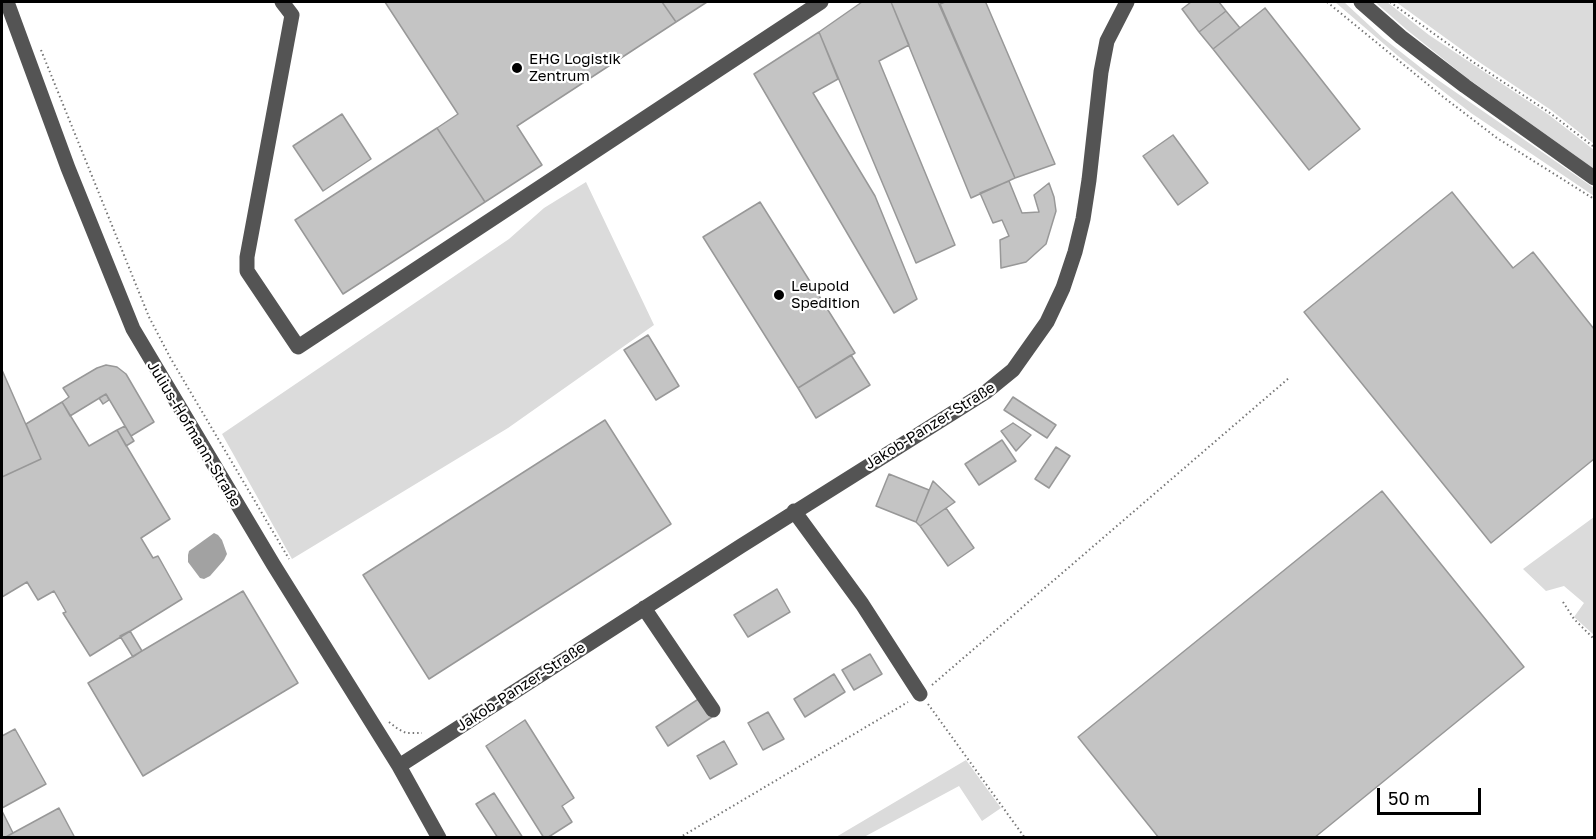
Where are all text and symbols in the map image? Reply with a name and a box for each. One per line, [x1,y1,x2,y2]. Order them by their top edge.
place label: EHG Logistik Zentrum [529,50,621,85]
marker: EHG Logistik Zentrum [510,61,524,75]
place label: Leupold Spedition [791,277,860,312]
marker: Leupold Spedition [772,288,786,302]
street label: Julius-Hofmann-Straße [143,358,245,510]
street label: Jakob-Panzer-Straße [862,379,998,473]
street label: Jakob-Panzer-Straße [453,639,589,735]
scale bar [1380,776,1484,814]
text: 50 m [1388,787,1430,809]

